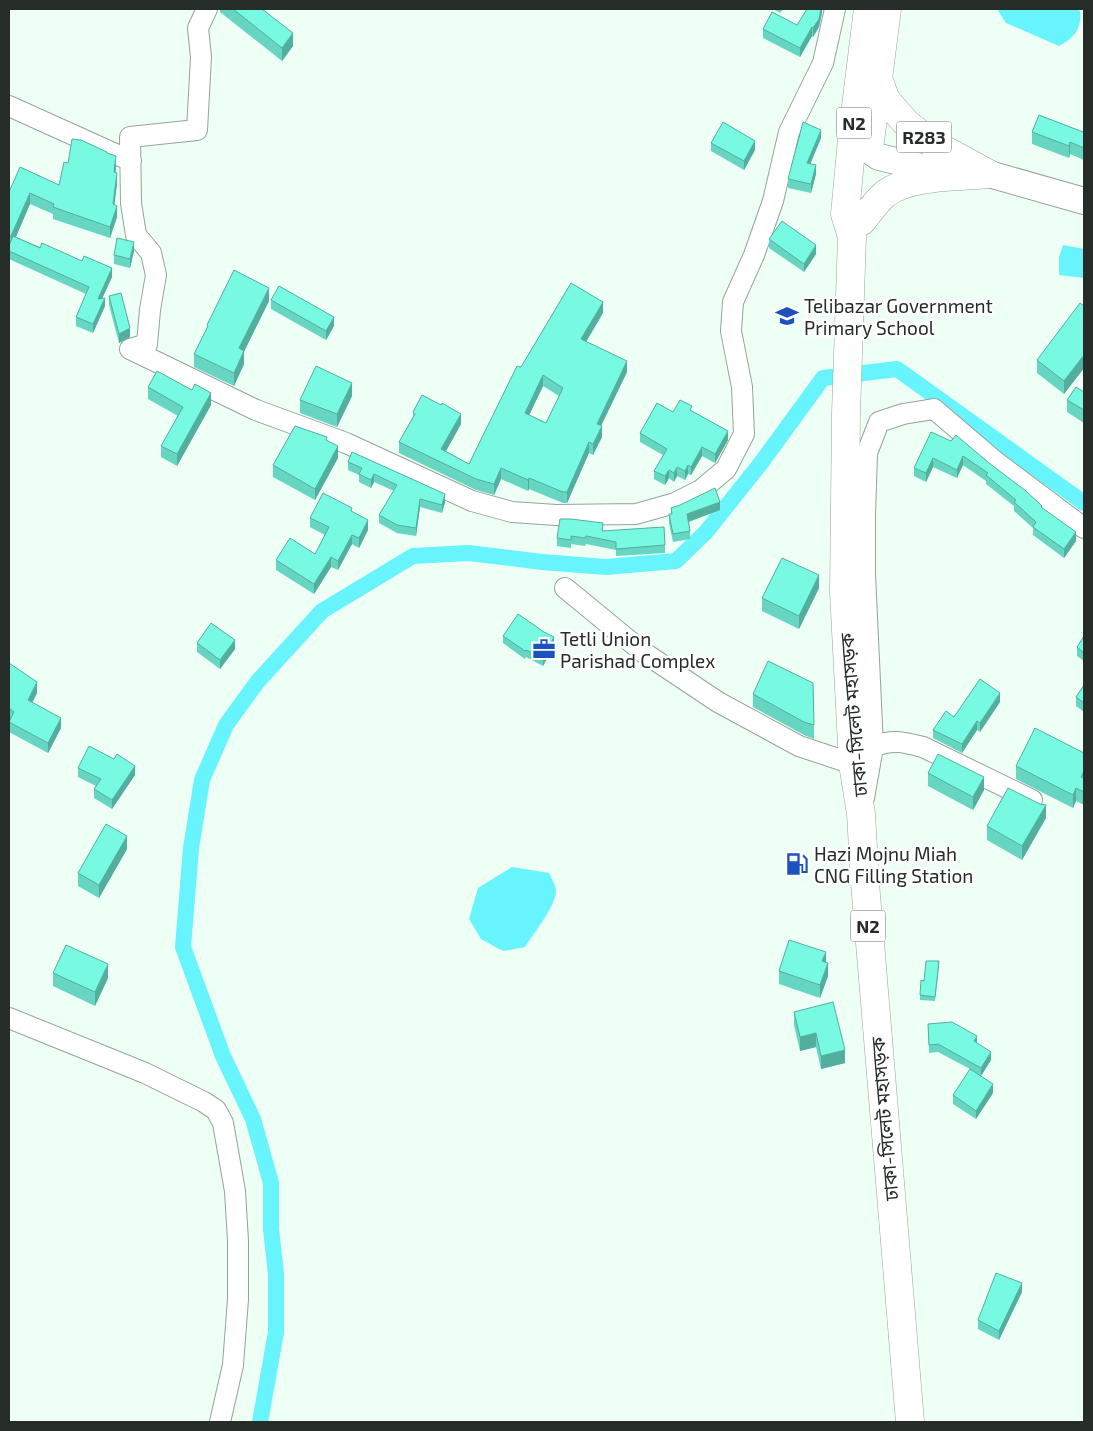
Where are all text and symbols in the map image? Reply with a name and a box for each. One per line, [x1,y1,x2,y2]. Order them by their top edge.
road number: N2 [836,108,872,138]
road number: R283 [896,121,952,152]
place label: Telibazar Government Primary School [804,294,993,339]
school or university icon: Telibazar Government Primary School [774,303,800,329]
place label: Tetli Union Parishad Complex [560,627,715,672]
street label: ঢাকা-সিলেট মহাসড়ক [834,632,872,799]
office icon: Tetli Union Parishad Complex [531,636,557,662]
place label: Hazi Mojnu Miah CNG Filling Station [814,842,973,887]
fuel station icon: Hazi Mojnu Miah CNG Filling Station [784,851,810,877]
road number: N2 [850,910,886,941]
street label: ঢাকা-সিলেট মহাসড়ক [865,1036,903,1203]

